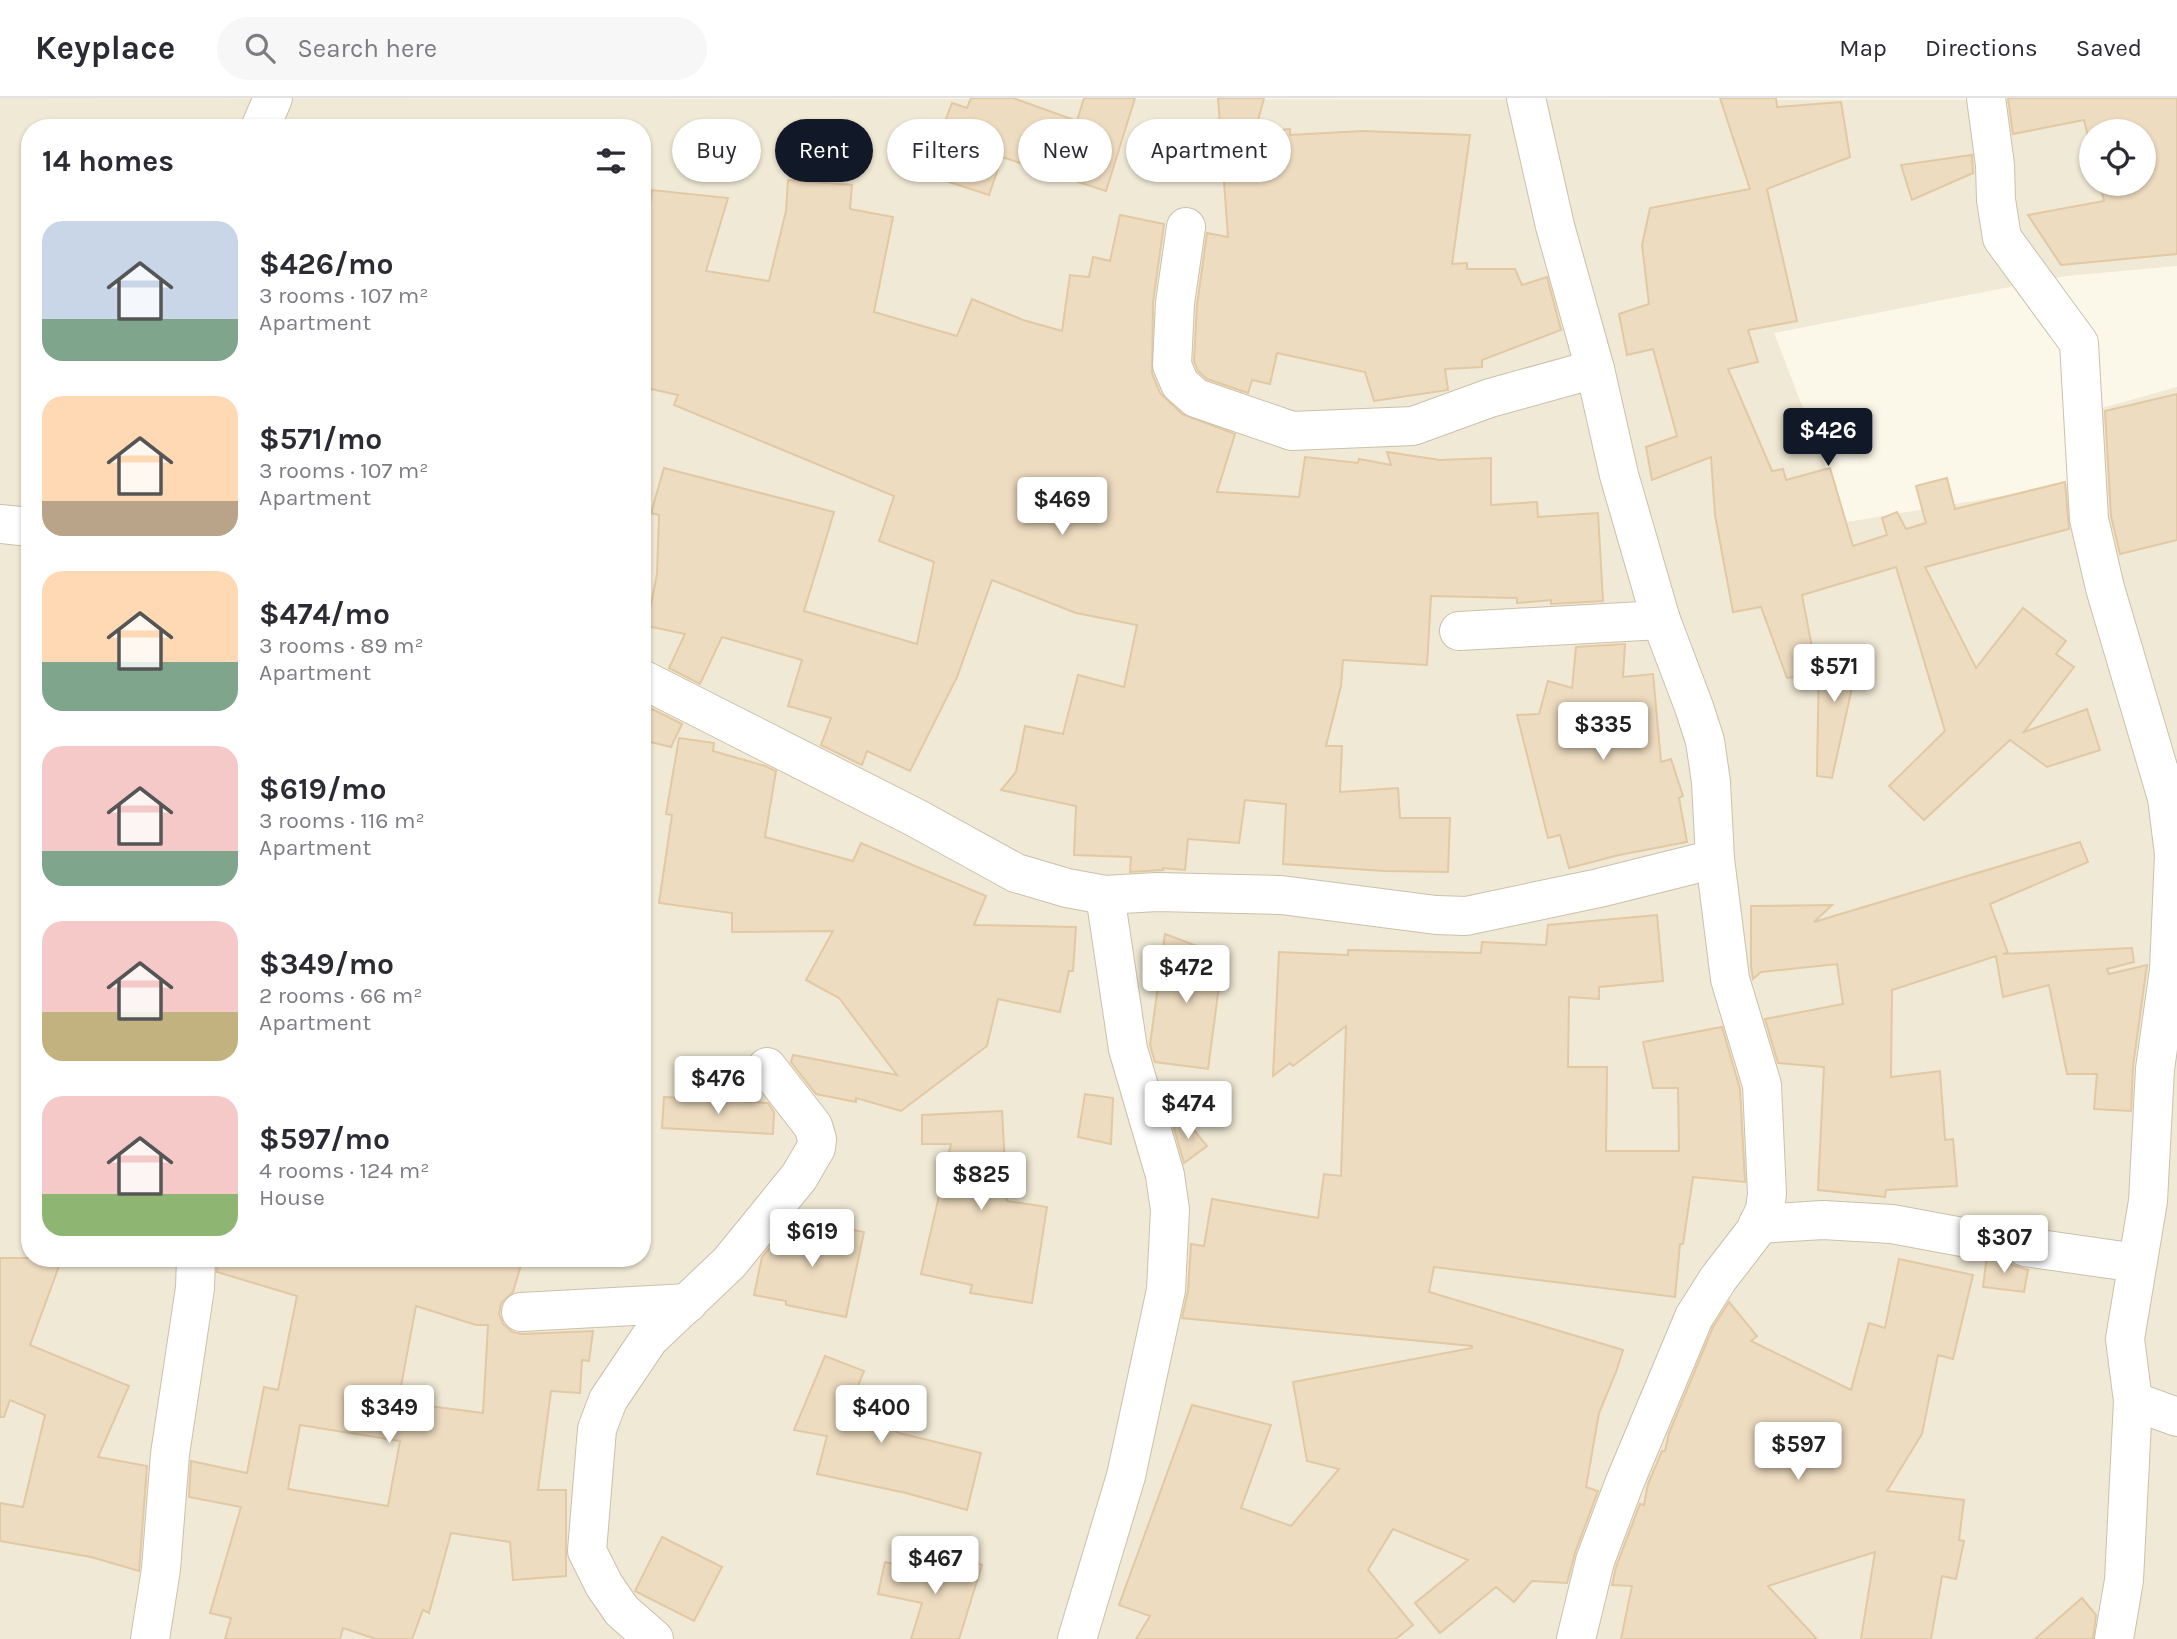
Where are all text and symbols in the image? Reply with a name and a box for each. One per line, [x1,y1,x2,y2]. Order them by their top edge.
search box [217,17,707,80]
text: Keyplace [35,29,175,67]
icon: search [241,29,279,67]
text: Search here [297,33,437,64]
text: Map [1839,34,1887,62]
text: Directions [1925,34,2038,62]
text: Saved [2076,34,2142,62]
chip: Buy [672,119,761,182]
chip: Rent [775,119,873,182]
chip: Filters [887,119,1004,182]
chip: New [1018,119,1112,182]
chip: Apartment [1126,119,1291,182]
map controls [2079,119,2156,196]
button: locate [2079,119,2156,196]
icon: filters [592,142,630,180]
text: 14 homes [42,143,174,179]
text: $426/mo [259,246,393,282]
icon: home [98,249,182,333]
text: 3 rooms · 107 m² [259,282,428,309]
text: Apartment [259,309,371,336]
pin: $426 [1787,408,1869,468]
text: $426 [1799,417,1857,444]
text: $571/mo [259,421,382,457]
icon: home [98,424,182,508]
text: 3 rooms · 107 m² [259,457,428,484]
pin: $469 [1021,478,1103,537]
text: Apartment [259,484,371,511]
text: $469 [1033,486,1091,513]
text: $474/mo [259,596,390,632]
icon: home [98,599,182,683]
text: 3 rooms · 89 m² [259,632,424,659]
pin: $571 [1793,644,1875,704]
text: $571 [1810,653,1858,680]
text: Apartment [259,659,371,686]
pin: $335 [1562,702,1644,762]
text: $335 [1574,711,1632,738]
text: $619/mo [259,771,386,807]
icon: home [98,774,182,858]
text: 3 rooms · 116 m² [259,807,425,834]
text: Apartment [259,834,371,861]
text: $349/mo [259,946,394,982]
pin: $472 [1145,946,1227,1005]
icon: home [98,949,182,1033]
text: $472 [1159,954,1213,981]
text: 2 rooms · 66 m² [259,982,422,1009]
text: Apartment [259,1009,371,1036]
pin: $476 [677,1056,759,1116]
text: $476 [691,1065,745,1092]
pin: $474 [1147,1082,1229,1141]
text: $474 [1161,1090,1215,1117]
text: $597/mo [259,1121,390,1157]
icon: home [98,1124,182,1208]
pin: $825 [940,1152,1022,1212]
text: 4 rooms · 124 m² [259,1157,429,1184]
text: $825 [952,1161,1010,1188]
text: House [259,1184,325,1211]
pin: $619 [771,1210,853,1269]
pin: $307 [1963,1216,2045,1275]
text: $619 [786,1218,838,1245]
text: $307 [1976,1224,2032,1251]
pin: $349 [348,1386,430,1445]
pin: $400 [840,1386,922,1445]
text: $349 [360,1394,418,1421]
text: $400 [852,1394,910,1421]
pin: $597 [1757,1422,1839,1482]
text: $597 [1771,1431,1825,1458]
pin: $467 [894,1536,976,1596]
text: $467 [908,1545,962,1572]

